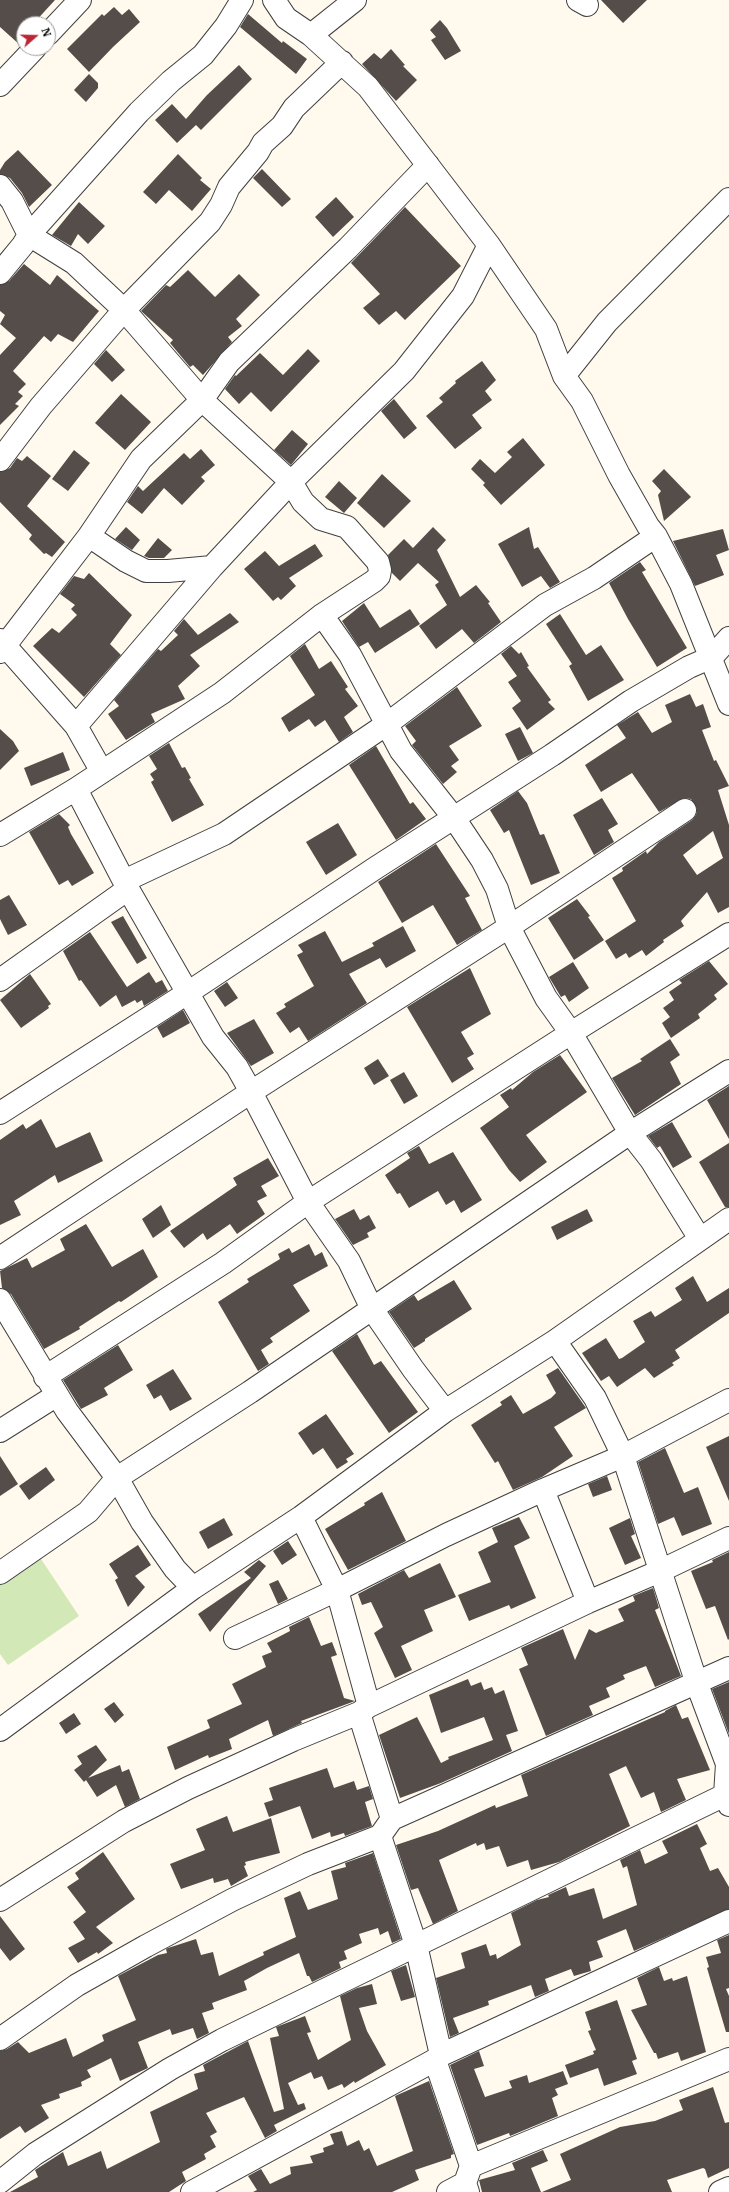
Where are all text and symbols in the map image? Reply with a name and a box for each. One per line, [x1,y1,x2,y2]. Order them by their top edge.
north arrow [16,16,56,56]
text: N [38,26,54,39]

